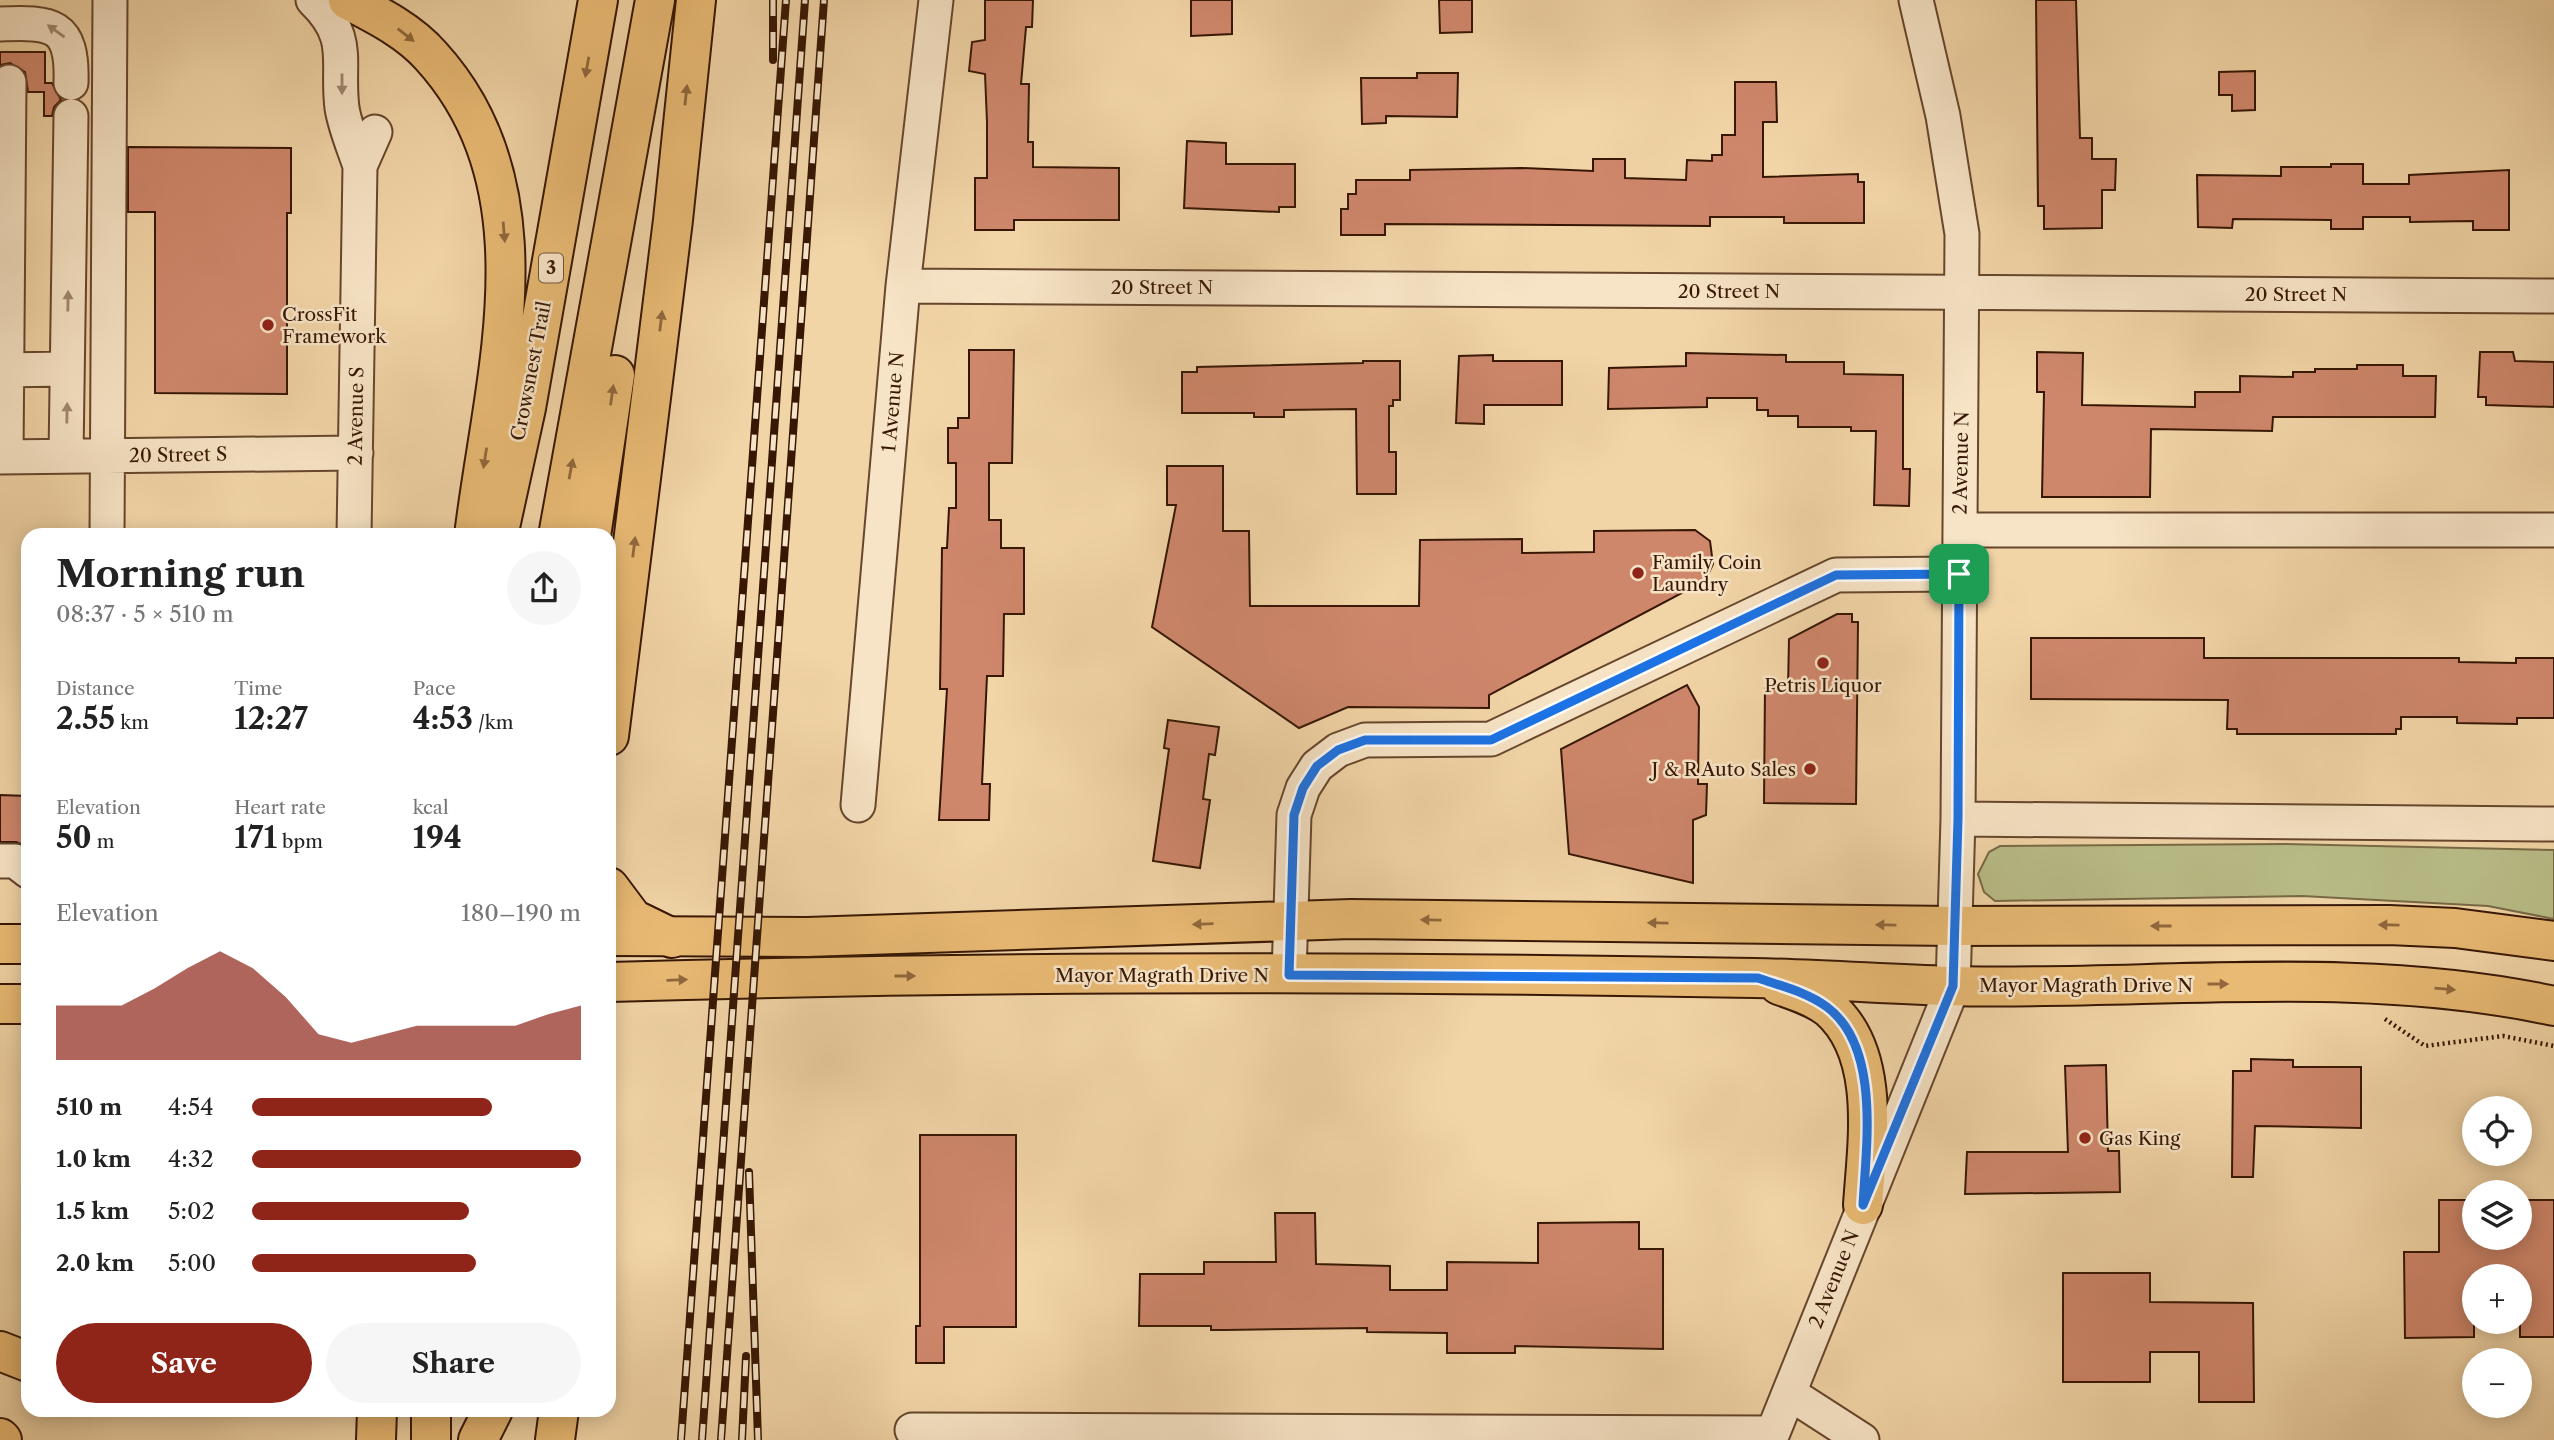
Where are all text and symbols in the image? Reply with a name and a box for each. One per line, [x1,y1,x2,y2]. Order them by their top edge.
one-way arrow [46,24,65,38]
one-way arrow [397,28,415,42]
one-way arrow [582,56,593,78]
one-way arrow [336,73,348,95]
one-way arrow [681,84,692,106]
one-way arrow [499,222,510,244]
road number: 3 [539,254,563,282]
street label: 20 Street N [1111,276,1213,299]
street label: 20 Street N [1678,280,1780,303]
street label: 20 Street N [2245,283,2347,306]
one-way arrow [62,290,74,312]
street label: Crowsnest Trail [506,299,556,443]
place label: CrossFit Framework [282,303,387,348]
one-way arrow [656,310,667,332]
marker: CrossFit Framework [260,317,276,333]
street label: 1 Avenue N [877,351,909,453]
street label: 2 Avenue S [344,366,368,466]
one-way arrow [606,384,617,406]
one-way arrow [61,402,73,424]
street label: 2 Avenue N [1949,411,1973,515]
street label: 20 Street S [129,443,227,467]
one-way arrow [479,447,490,469]
one-way arrow [566,458,577,480]
one-way arrow [628,536,639,558]
pin [1929,544,1989,604]
text: Morning run [56,550,305,597]
button: share [507,551,581,625]
place label: Family Coin Laundry [1652,551,1762,596]
icon: arrive [1940,555,1978,593]
marker: Family Coin Laundry [1630,565,1646,581]
text: 08:37 · 5 × 510 m [56,600,234,628]
marker: Petris Liquor [1815,655,1831,671]
place label: Petris Liquor [1764,674,1882,697]
text: Distance [56,677,135,700]
text: Time [234,677,282,700]
text: Pace [413,677,456,700]
text: 2.55 [56,700,115,737]
text: 12:27 [234,700,308,737]
text: 4:53 [413,700,473,737]
text: km [115,711,149,734]
text: /km [473,711,513,734]
place label: J & R Auto Sales [1648,758,1796,781]
marker: J & R Auto Sales [1802,761,1818,777]
text: Elevation [56,796,141,819]
text: Heart rate [234,796,326,819]
text: kcal [413,796,449,819]
text: 50 [56,819,92,856]
text: 171 [234,819,277,856]
text: 194 [413,819,462,856]
text: m [92,830,114,853]
text: bpm [277,830,323,853]
text: Elevation [56,899,159,927]
text: 180–190 m [461,899,581,927]
one-way arrow [1419,914,1441,926]
one-way arrow [1647,917,1669,929]
one-way arrow [1192,919,1214,930]
one-way arrow [2378,919,2400,931]
one-way arrow [1874,920,1896,931]
one-way arrow [2150,920,2172,932]
street label: Mayor Magrath Drive N [1055,964,1269,987]
one-way arrow [894,970,916,982]
one-way arrow [666,974,688,986]
street label: Mayor Magrath Drive N [1979,974,2193,997]
one-way arrow [2207,978,2229,990]
one-way arrow [2434,984,2456,995]
text: 510 m [56,1093,122,1121]
text: 4:54 [168,1093,214,1121]
map controls [2462,1096,2532,1418]
button: locate [2462,1096,2532,1166]
place label: Gas King [2099,1127,2181,1150]
marker: Gas King [2077,1130,2093,1146]
text: 1.0 km [56,1145,131,1173]
text: 4:32 [168,1145,214,1173]
button: layers [2462,1180,2532,1250]
text: 1.5 km [56,1197,129,1225]
text: 5:02 [168,1197,215,1225]
street label: 2 Avenue N [1804,1227,1864,1331]
text: 2.0 km [56,1249,134,1277]
text: 5:00 [168,1249,216,1277]
button: + [2462,1264,2532,1334]
button: Save [56,1323,312,1403]
button: Share [326,1323,581,1403]
button: − [2462,1348,2532,1418]

